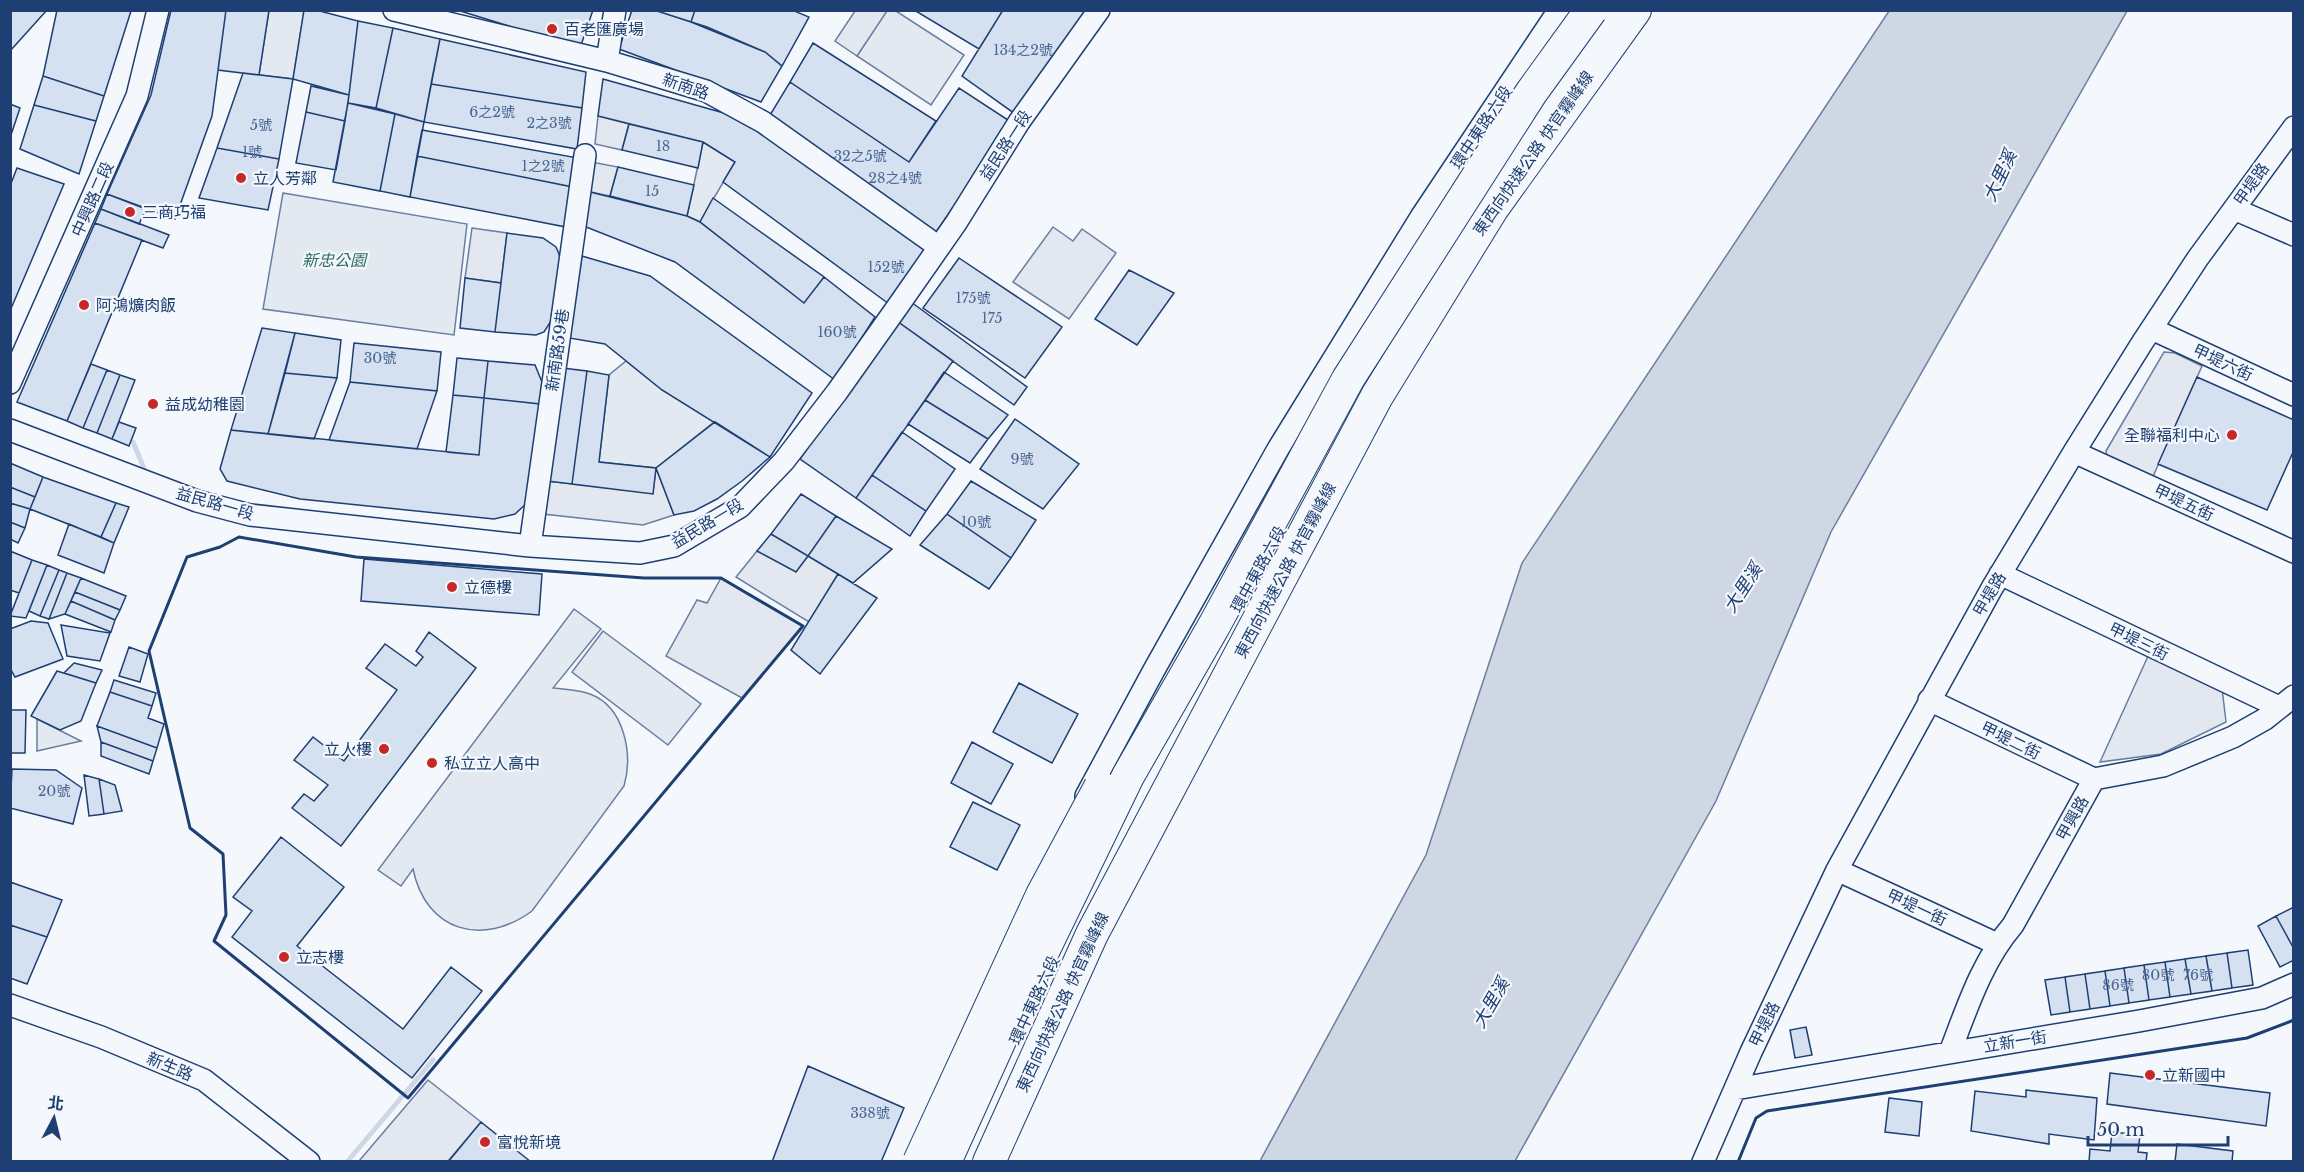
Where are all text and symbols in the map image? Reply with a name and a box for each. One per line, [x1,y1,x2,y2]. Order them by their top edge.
place label: 百老匯廣場 [564,19,644,39]
marker: 百老匯廣場 [545,22,559,36]
house number: 134之2號 [993,41,1053,59]
street label: 東西向快速公路 快官霧峰線 [1468,67,1598,239]
street label: 新南路 [660,69,712,103]
street label: 環中東路六段 [1446,82,1516,172]
house number: 6之2號 [469,103,515,121]
street label: 益民路一段 [975,106,1035,184]
house number: 2之3號 [526,114,572,132]
house number: 5號 [250,116,272,134]
house number: 18 [656,137,670,155]
house number: 1號 [242,143,262,161]
water label: 大里溪 [1979,144,2023,205]
house number: 32之5號 [833,147,887,165]
house number: 1之2號 [522,157,564,175]
street label: 中興路二段 [67,158,117,240]
street label: 甲堤路 [2229,159,2273,209]
place label: 立人芳鄰 [253,168,317,188]
house number: 28之4號 [868,169,922,187]
marker: 立人芳鄰 [234,171,248,185]
house number: 15 [645,182,659,200]
place label: 三商巧福 [142,202,206,222]
marker: 三商巧福 [123,205,137,219]
park label: 新忠公園 [302,250,368,270]
house number: 152號 [868,258,904,276]
house number: 175號 [955,289,991,307]
place label: 阿鴻爌肉飯 [96,295,176,315]
marker: 阿鴻爌肉飯 [77,298,91,312]
street label: 新南路59巷 [541,307,573,393]
house number: 175 [981,309,1003,327]
house number: 160號 [817,323,857,341]
street label: 甲堤六街 [2190,339,2256,385]
house number: 30號 [364,349,396,367]
place label: 益成幼稚園 [165,394,245,414]
marker: 益成幼稚園 [146,397,160,411]
place label: 全聯福利中心 [2124,425,2220,445]
marker: 全聯福利中心 [2225,428,2239,442]
house number: 9號 [1010,450,1034,468]
street label: 東西向快速公路 快官霧峰線 [1230,479,1340,661]
street label: 甲堤五街 [2151,479,2217,525]
street label: 益民路一段 [174,482,256,524]
street label: 益民路一段 [668,494,746,552]
house number: 10號 [961,513,991,531]
street label: 環中東路六段 [1226,522,1290,616]
water label: 大里溪 [1719,557,1769,617]
street label: 甲堤路 [1968,568,2010,620]
place label: 立德樓 [464,577,512,597]
marker: 立德樓 [445,580,459,594]
street label: 甲堤三街 [2106,618,2172,664]
street label: 甲堤二街 [1978,717,2044,763]
place label: 立人樓 [324,739,372,759]
marker: 立人樓 [377,742,391,756]
place label: 私立立人高中 [444,753,540,773]
marker: 私立立人高中 [425,756,439,770]
house number: 20號 [38,782,70,800]
street label: 甲興路 [2052,792,2092,844]
street label: 甲堤一街 [1884,884,1950,930]
street label: 東西向快速公路 快官霧峰線 [1011,909,1113,1095]
place label: 立志樓 [296,947,344,967]
marker: 立志樓 [277,950,291,964]
street label: 環中東路六段 [1005,952,1063,1048]
house number: 80號 [2142,966,2174,984]
house number: 76號 [2183,966,2213,984]
water label: 大里溪 [1468,972,1516,1032]
house number: 86號 [2102,976,2134,994]
street label: 甲堤路 [1744,998,1784,1050]
street label: 立新一街 [1982,1026,2048,1056]
street label: 新生路 [144,1047,196,1085]
place label: 立新國中 [2162,1065,2226,1085]
marker: 立新國中 [2143,1068,2157,1082]
north arrow [24,1088,84,1148]
text: 北 [47,1092,65,1114]
house number: 338號 [850,1104,890,1122]
scale bar [2088,1109,2228,1147]
text: 50 m [2097,1119,2145,1141]
place label: 富悅新境 [497,1132,561,1152]
marker: 富悅新境 [478,1135,492,1149]

